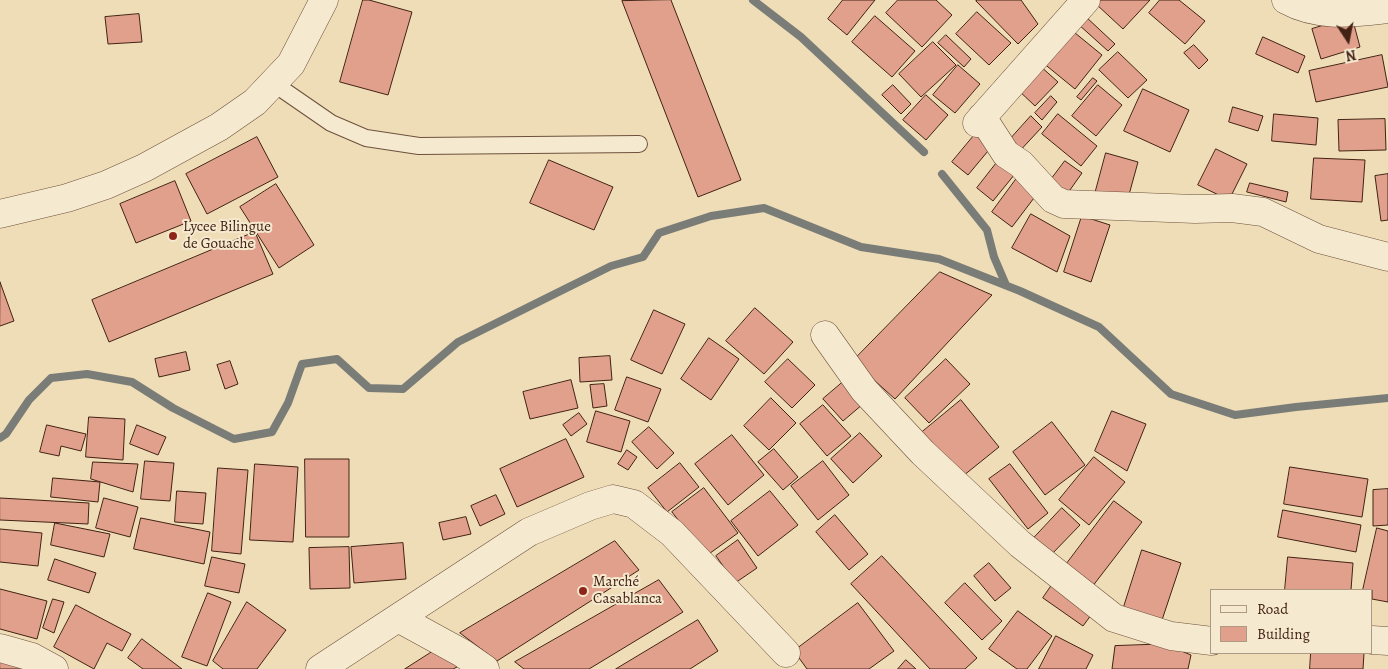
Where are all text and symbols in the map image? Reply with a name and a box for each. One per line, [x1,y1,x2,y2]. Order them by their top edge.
north arrow [1323,15,1373,65]
text: N [1344,45,1358,66]
place label: Lycee Bilingue de Gouache [183,218,271,253]
marker: Lycee Bilingue de Gouache [167,230,179,242]
place label: Marché Casablanca [593,573,662,608]
marker: Marché Casablanca [577,585,589,597]
legend [1210,589,1373,654]
text: Road [1257,599,1288,619]
text: Building [1257,624,1310,644]

